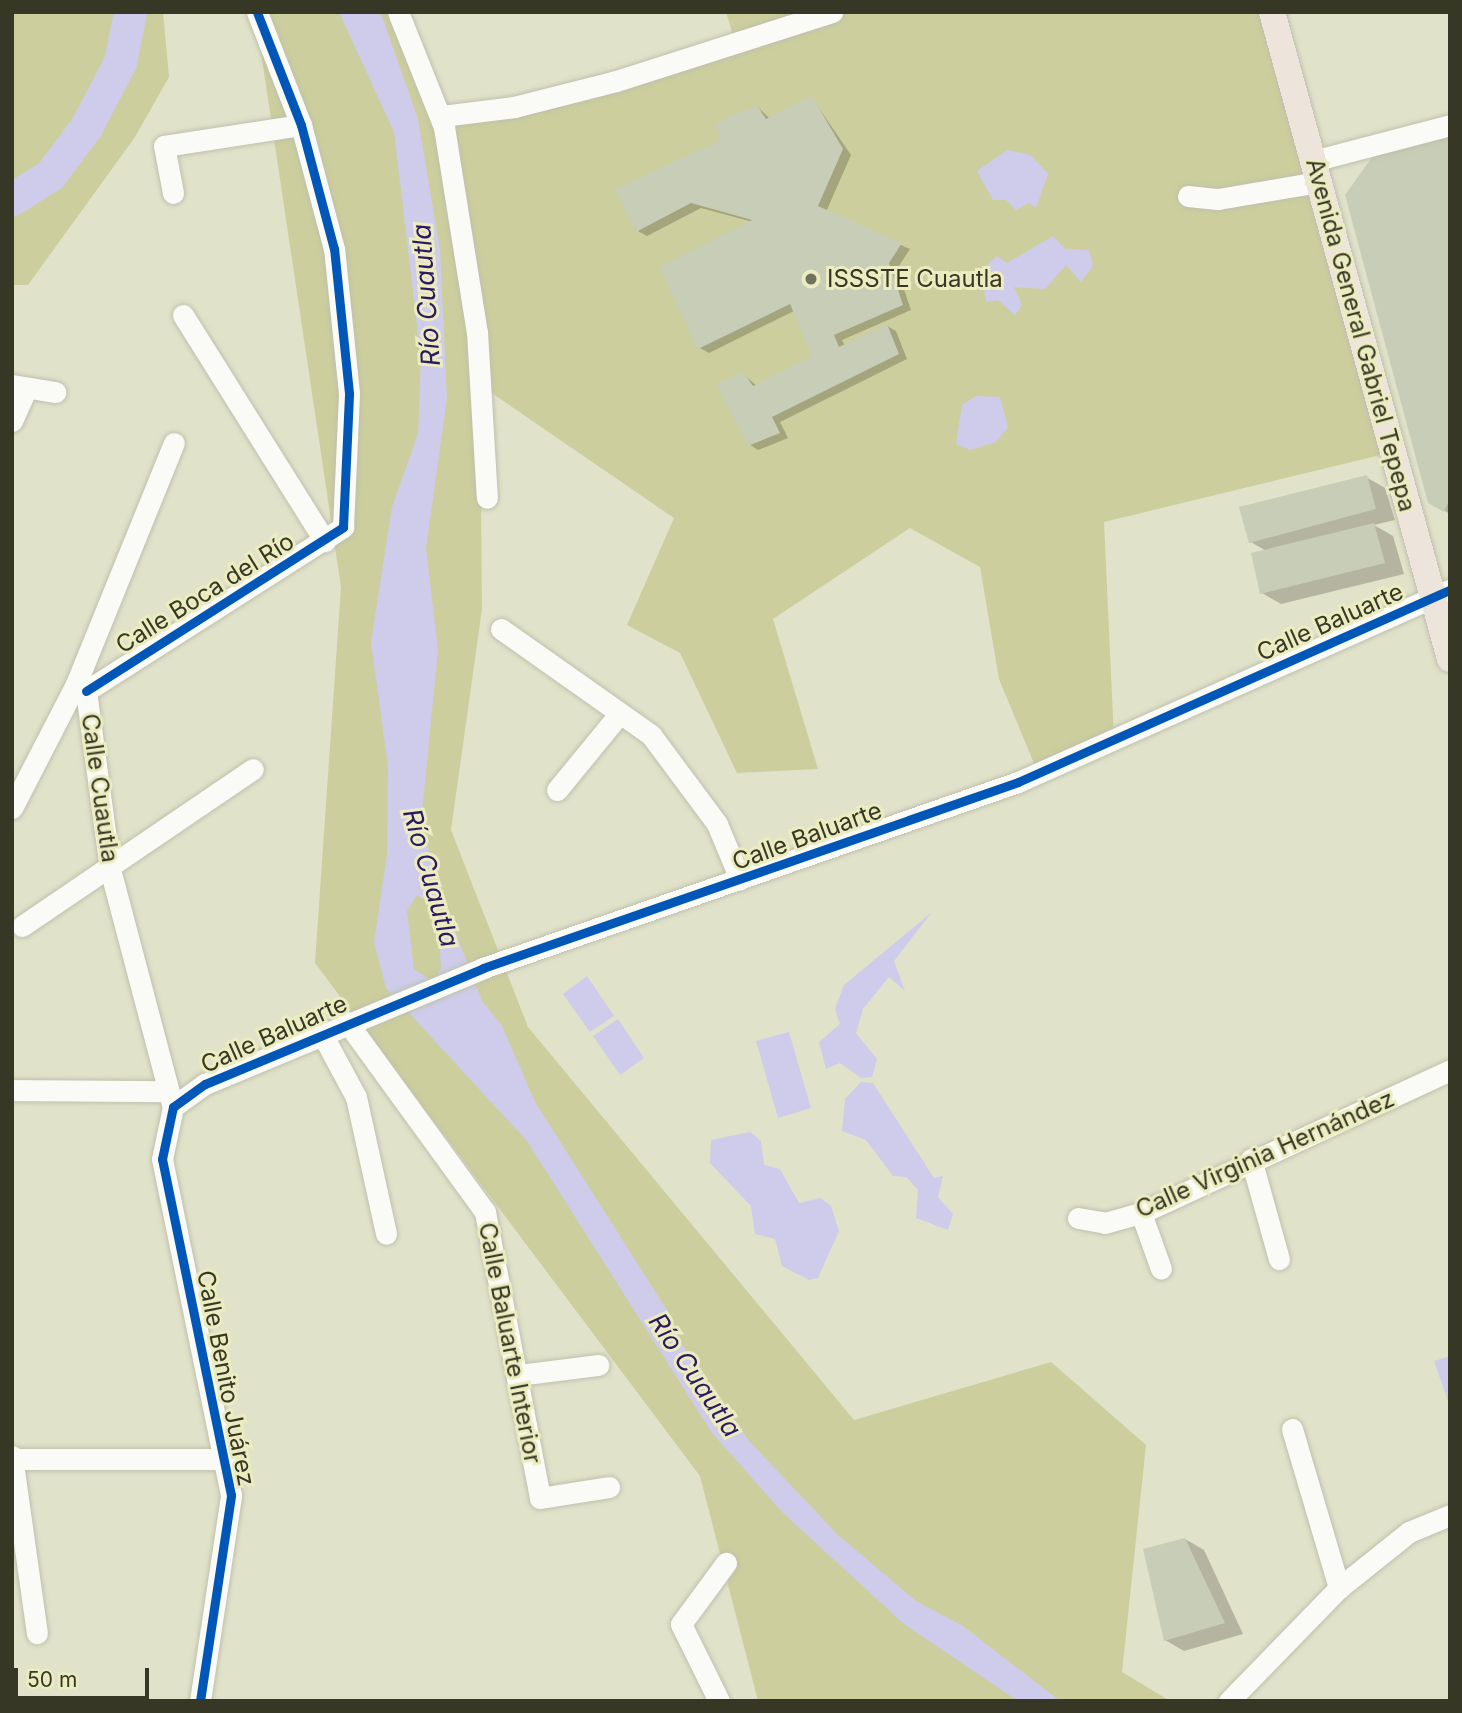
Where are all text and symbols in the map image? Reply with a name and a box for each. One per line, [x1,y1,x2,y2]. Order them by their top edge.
street label: Avenida General Gabriel Tepepa [1300,155,1422,515]
water label: Río Cuautla [405,223,447,367]
place label: ISSSTE Cuautla [827,265,1003,293]
marker: ISSSTE Cuautla [801,269,821,289]
street label: Calle Boca del Río [111,527,299,659]
street label: Calle Baluarte [1252,577,1408,667]
street label: Calle Cuautla [75,712,125,864]
street label: Calle Baluarte [728,796,886,876]
water label: Río Cuautla [396,805,466,951]
street label: Calle Baluarte [196,989,352,1079]
street label: Calle Virginia Hernández [1131,1084,1399,1224]
street label: Calle Baluarte Interior [473,1220,547,1466]
street label: Calle Benito Juárez [191,1268,261,1488]
water label: Río Cuautla [642,1307,748,1443]
scale bar [18,1654,152,1698]
text: 50 m [27,1667,77,1692]

